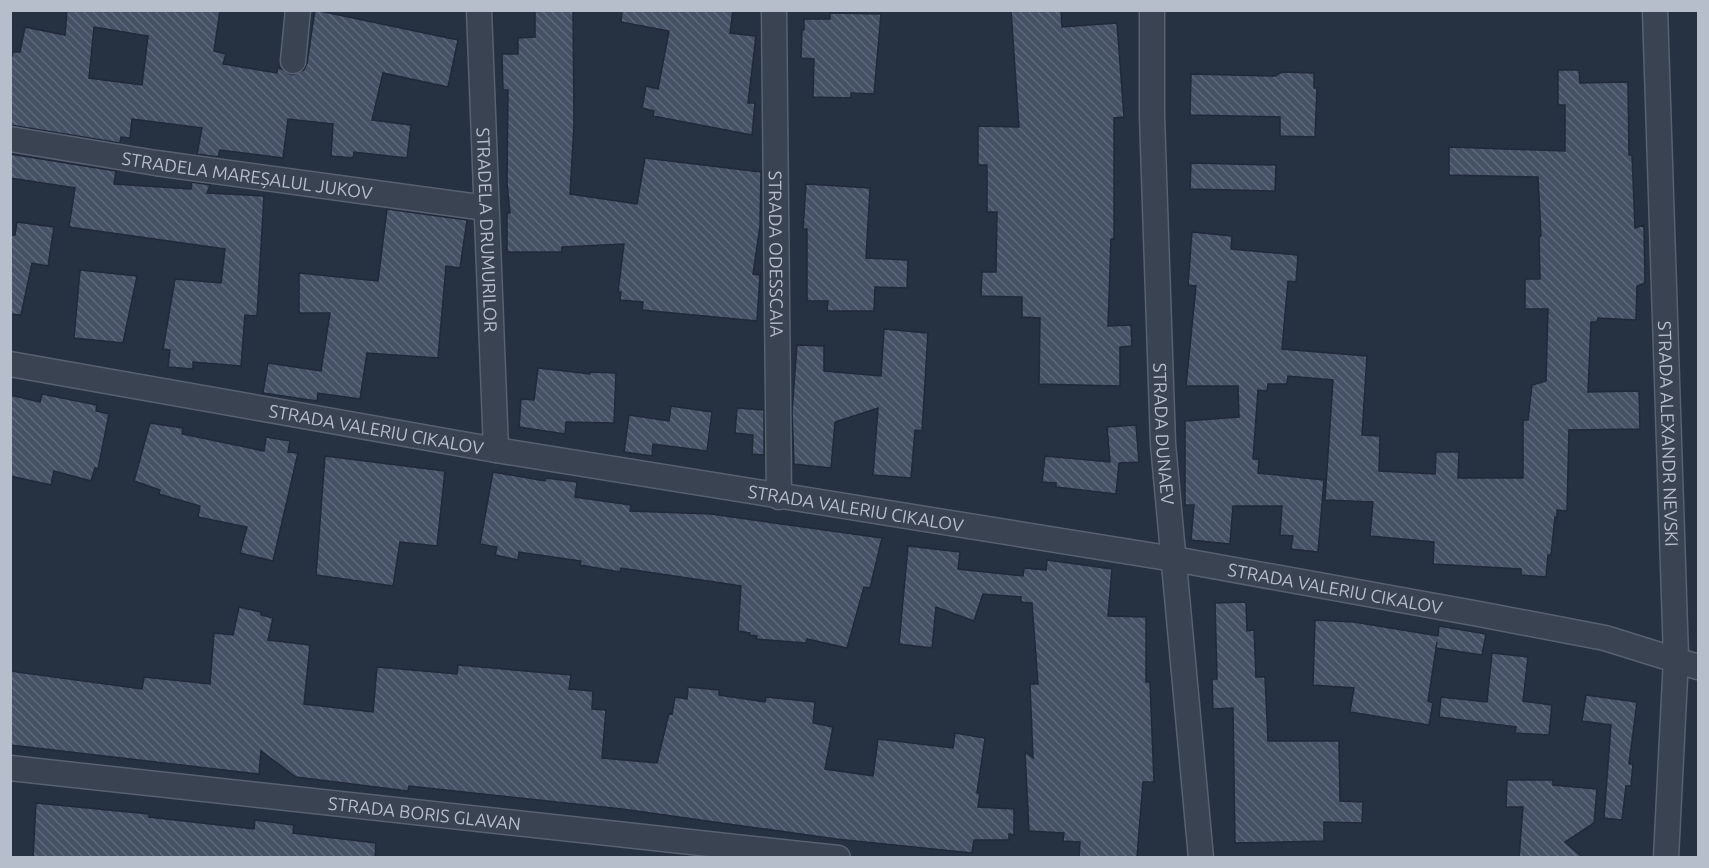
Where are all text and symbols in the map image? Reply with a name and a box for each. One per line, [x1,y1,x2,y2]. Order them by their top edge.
street label: STRADELA DRUMURILOR [474,127,501,333]
street label: STRADELA MAREȘALUL JUKOV [121,148,374,202]
street label: STRADA ODESSCAIA [766,171,787,338]
street label: STRADA ALEXANDR NEVSKI [1655,321,1682,547]
street label: STRADA DUNAEV [1150,362,1179,506]
street label: STRADA VALERIU CIKALOV [267,400,486,458]
street label: STRADA VALERIU CIKALOV [747,481,965,535]
street label: STRADA VALERIU CIKALOV [1226,559,1445,617]
street label: STRADA BORIS GLAVAN [327,793,522,833]

